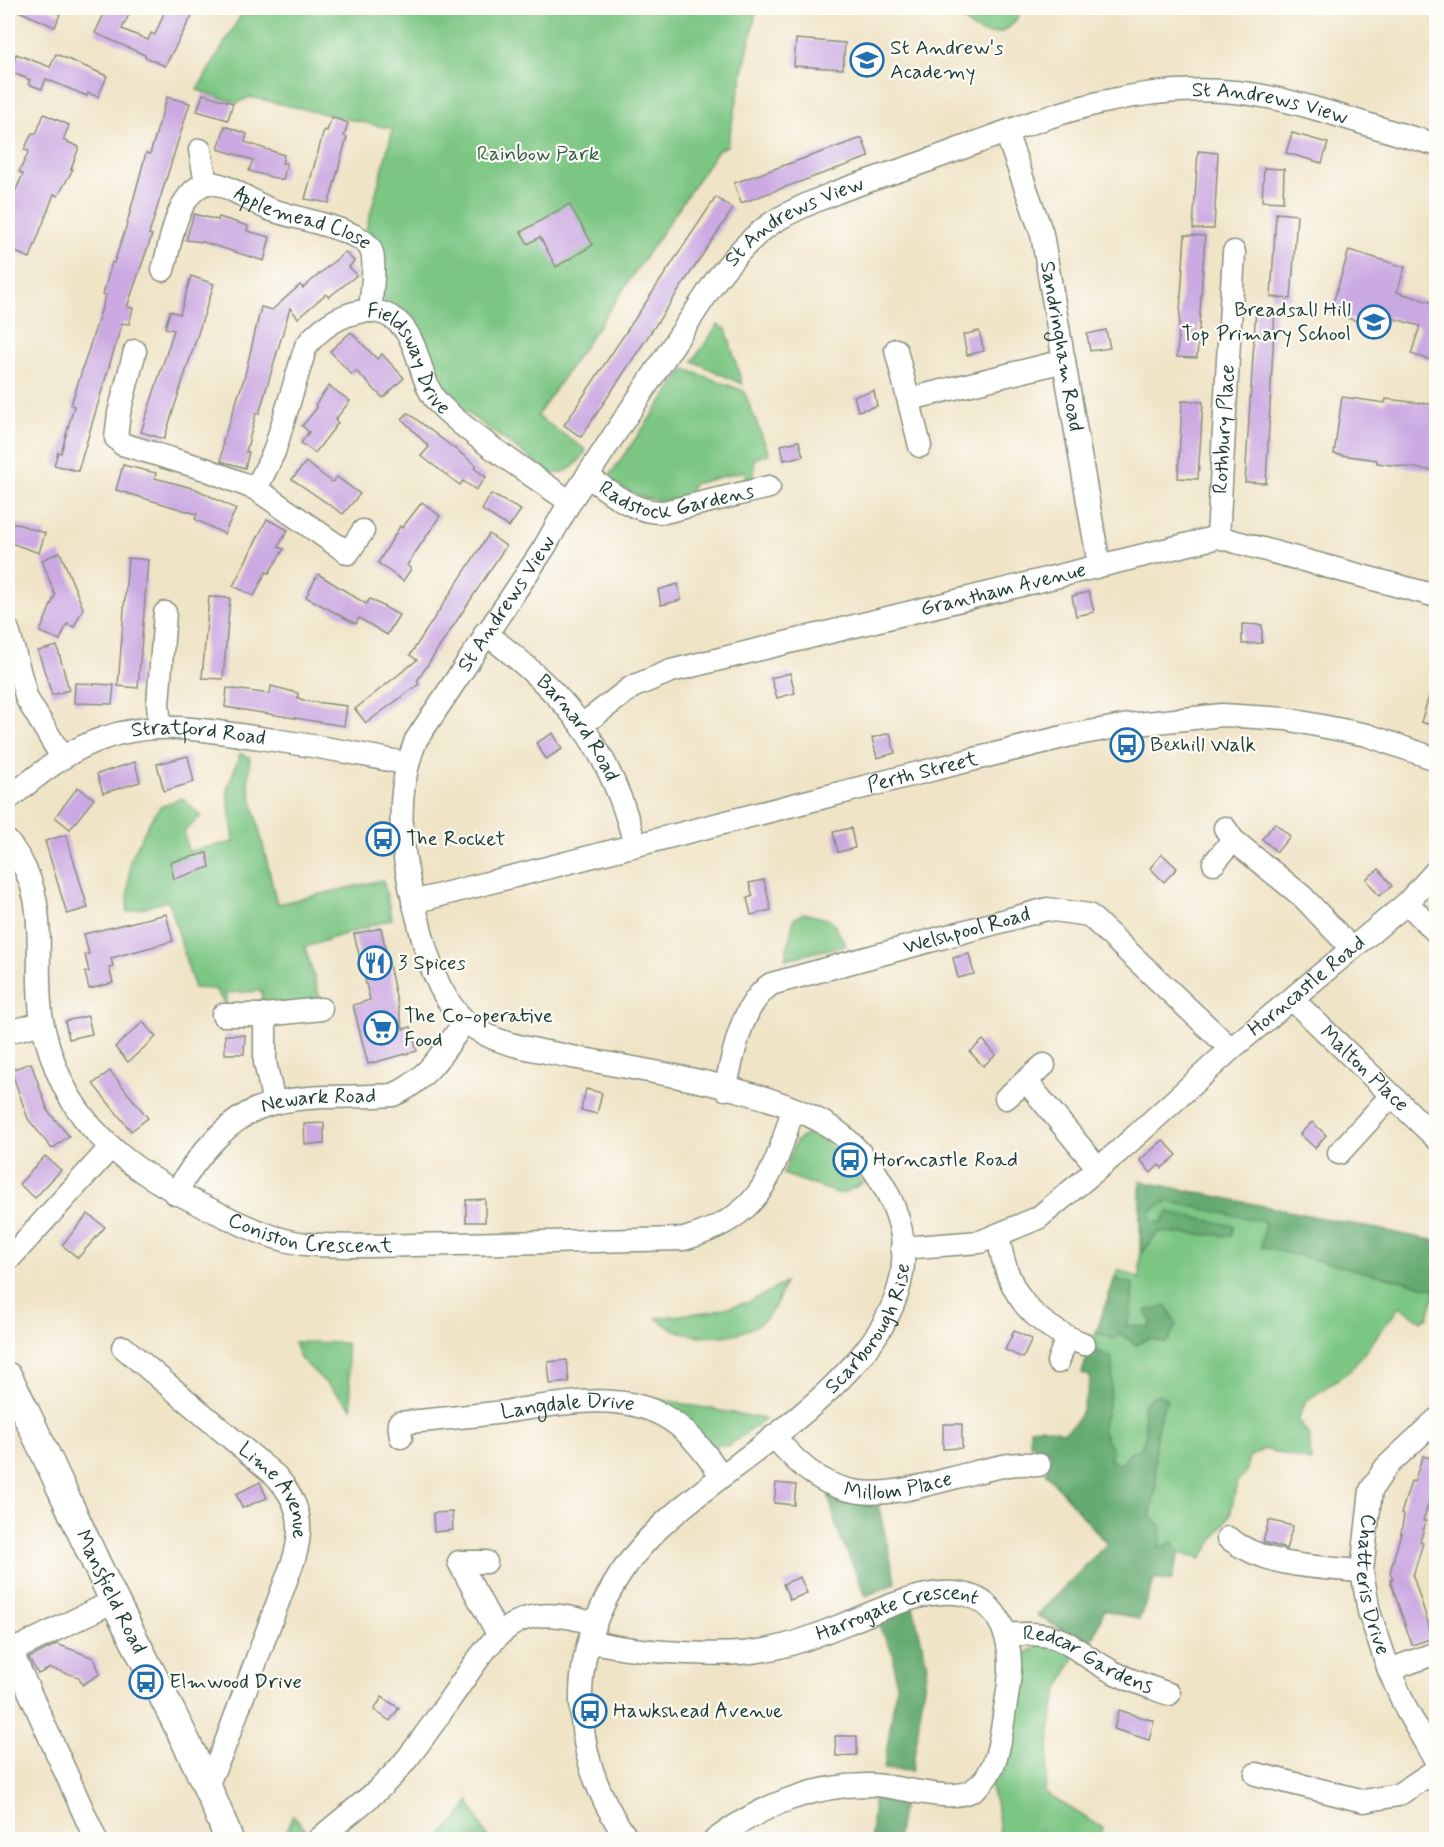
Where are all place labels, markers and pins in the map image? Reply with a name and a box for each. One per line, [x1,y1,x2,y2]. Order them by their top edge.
place label: St Andrew's Academy [890,34,1004,86]
school or university icon: St Andrew's Academy [849,42,885,78]
place label: Breadsall Hill Top Primary School [1181,296,1351,348]
school or university icon: Breadsall Hill Top Primary School [1356,304,1392,340]
bus stop icon: Bexhill Walk [1109,727,1145,763]
place label: Bexhill Walk [1150,731,1256,759]
bus stop icon: The Rocket [365,821,401,857]
place label: The Rocket [406,825,505,853]
restaurant icon: 3 Spices [357,945,393,981]
place label: 3 Spices [398,949,466,977]
place label: The Co-operative Food [404,1002,553,1054]
supermarket icon: The Co-operative Food [363,1010,399,1046]
bus stop icon: Horncastle Road [832,1142,868,1178]
place label: Horncastle Road [873,1146,1018,1174]
bus stop icon: Elmwood Drive [128,1664,164,1700]
place label: Elmwood Drive [169,1668,302,1696]
bus stop icon: Hawkshead Avenue [572,1693,608,1729]
place label: Hawkshead Avenue [613,1697,783,1725]

